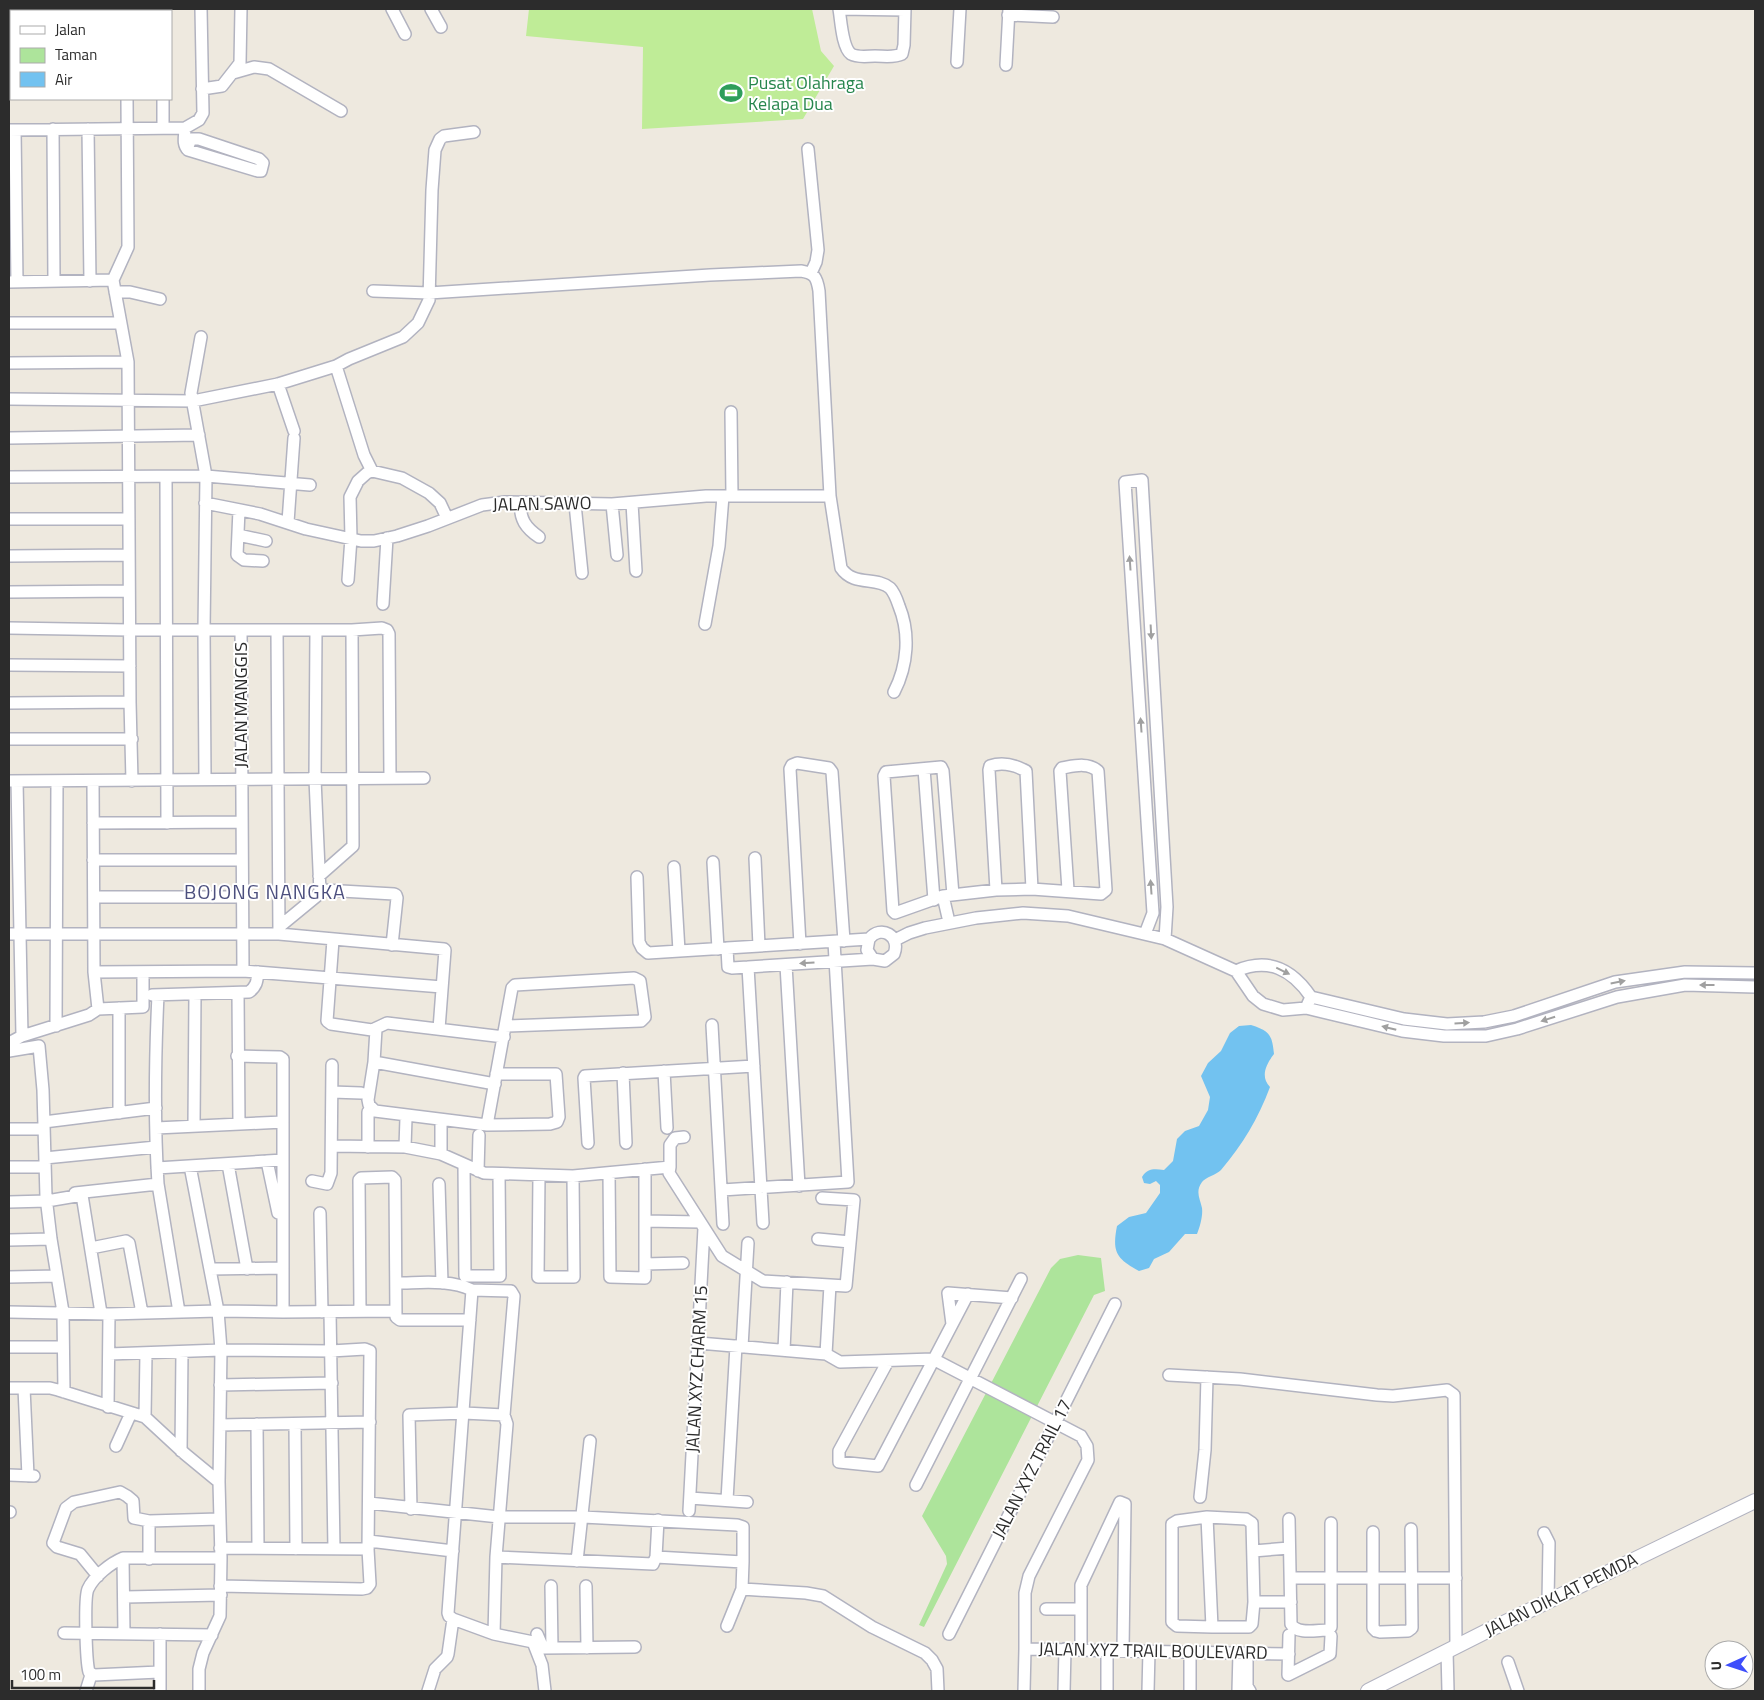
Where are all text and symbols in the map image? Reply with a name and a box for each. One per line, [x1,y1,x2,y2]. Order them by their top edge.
legend [10,10,172,100]
text: Jalan [55,18,86,41]
text: Taman [55,43,97,66]
text: Air [55,68,72,91]
place label: Pusat Olahraga Kelapa Dua [748,69,864,117]
sports icon: Pusat Olahraga Kelapa Dua [718,80,744,106]
street label: JALAN SAWO [492,489,592,518]
one-way arrow [1126,554,1134,570]
one-way arrow [1147,625,1155,641]
street label: JALAN MANGGIS [227,642,254,768]
one-way arrow [1136,716,1144,732]
district label: BOJONG NANGKA [184,876,346,907]
one-way arrow [1147,879,1155,895]
one-way arrow [799,960,815,968]
one-way arrow [1275,967,1290,975]
one-way arrow [1611,977,1627,985]
one-way arrow [1698,981,1714,989]
one-way arrow [1541,1016,1556,1023]
one-way arrow [1454,1019,1470,1027]
one-way arrow [1381,1024,1396,1032]
street label: JALAN XYZ CHARM 15 [679,1285,714,1453]
street label: JALAN XYZ TRAIL 17 [985,1394,1078,1543]
street label: JALAN DIKLAT PEMDA [1480,1546,1642,1643]
street label: JALAN XYZ TRAIL BOULEVARD [1038,1635,1268,1666]
north arrow [1704,1640,1754,1690]
scale bar [12,1658,155,1690]
text: U [1705,1661,1726,1671]
text: 100 m [20,1663,61,1686]

